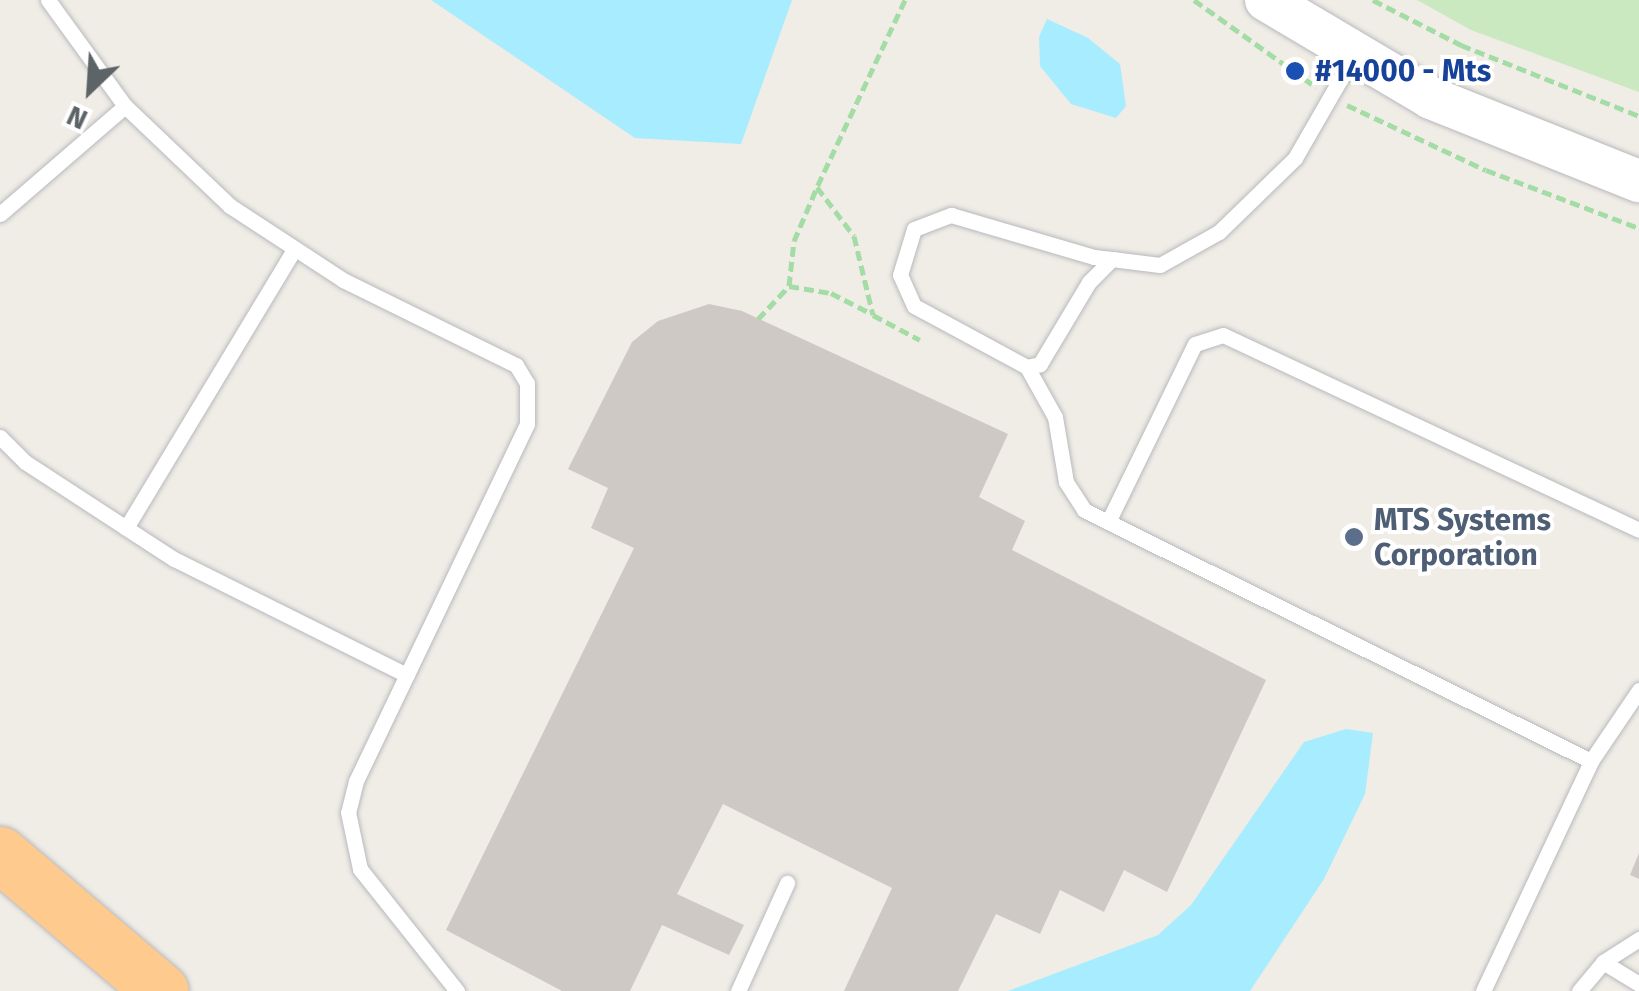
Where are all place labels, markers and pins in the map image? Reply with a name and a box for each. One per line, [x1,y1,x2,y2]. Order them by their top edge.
place label: #14000 - Mts [1315,53,1491,89]
marker: #14000 - Mts [1284,60,1306,82]
place label: MTS Systems Corporation [1374,502,1551,572]
marker: MTS Systems Corporation [1343,526,1365,548]

